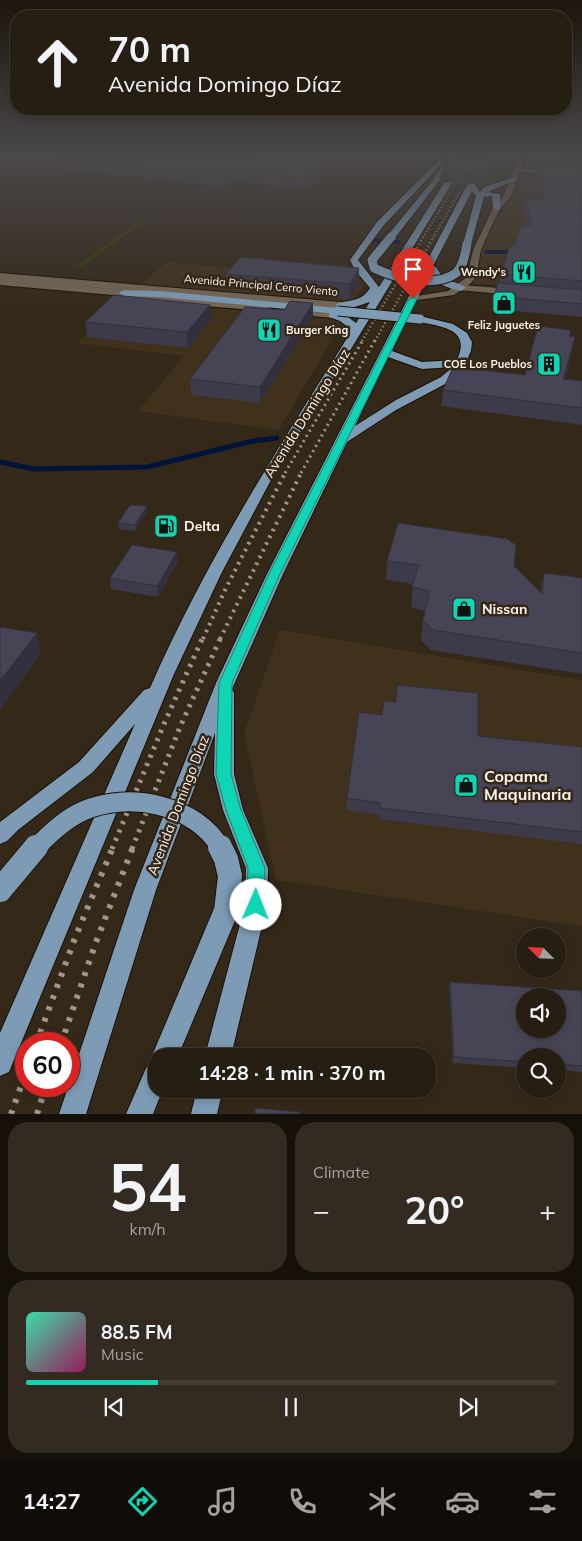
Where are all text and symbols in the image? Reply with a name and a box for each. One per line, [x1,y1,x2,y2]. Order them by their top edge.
text: 70 m [108,27,191,71]
icon: ahead [25,30,90,95]
text: Avenida Domingo Díaz [108,70,342,98]
pin [392,248,434,299]
icon: arrive [399,255,427,283]
restaurant icon: Wendy's [511,259,537,285]
place label: Wendy's [461,265,506,279]
street label: Avenida Principal Cerro Viento [183,271,339,299]
shop icon: Feliz Juguetes [491,290,517,316]
restaurant icon: Burger King [256,317,282,343]
place label: Feliz Juguetes [468,318,541,332]
place label: Burger King [286,323,348,337]
street label: Avenida Domingo Díaz [260,345,354,481]
building icon: COE Los Pueblos [536,351,562,377]
place label: COE Los Pueblos [444,357,532,371]
fuel station icon: Delta [153,513,179,539]
place label: Delta [184,517,220,535]
shop icon: Nissan [451,596,477,622]
place label: Nissan [482,600,527,618]
street label: Avenida Domingo Díaz [143,732,213,878]
place label: Copama Maquinaria [484,766,571,804]
shop icon: Copama Maquinaria [453,772,479,798]
position arrow [229,878,281,930]
north arrow [516,928,566,978]
map controls [516,928,566,1098]
button: sound [516,988,566,1038]
speed limit sign: 60 [15,1032,80,1097]
button: search [516,1048,566,1098]
text: 14:28 · 1 min · 370 m [198,1061,386,1085]
text: 54 [108,1146,187,1227]
text: Climate [313,1162,369,1182]
text: 20° [404,1186,465,1234]
text: − [313,1193,330,1228]
text: + [539,1193,556,1228]
text: km/h [129,1219,166,1239]
text: 88.5 FM [101,1320,173,1344]
text: Music [101,1344,144,1364]
icon: previous [100,1393,128,1421]
icon: pause [277,1393,305,1421]
icon: next [454,1393,482,1421]
icon: directions [125,1484,160,1519]
icon: music [205,1484,240,1519]
icon: phone [285,1484,320,1519]
icon: climate [365,1484,400,1519]
icon: car [445,1484,480,1519]
icon: filters [525,1484,560,1519]
text: 14:27 [22,1487,81,1515]

